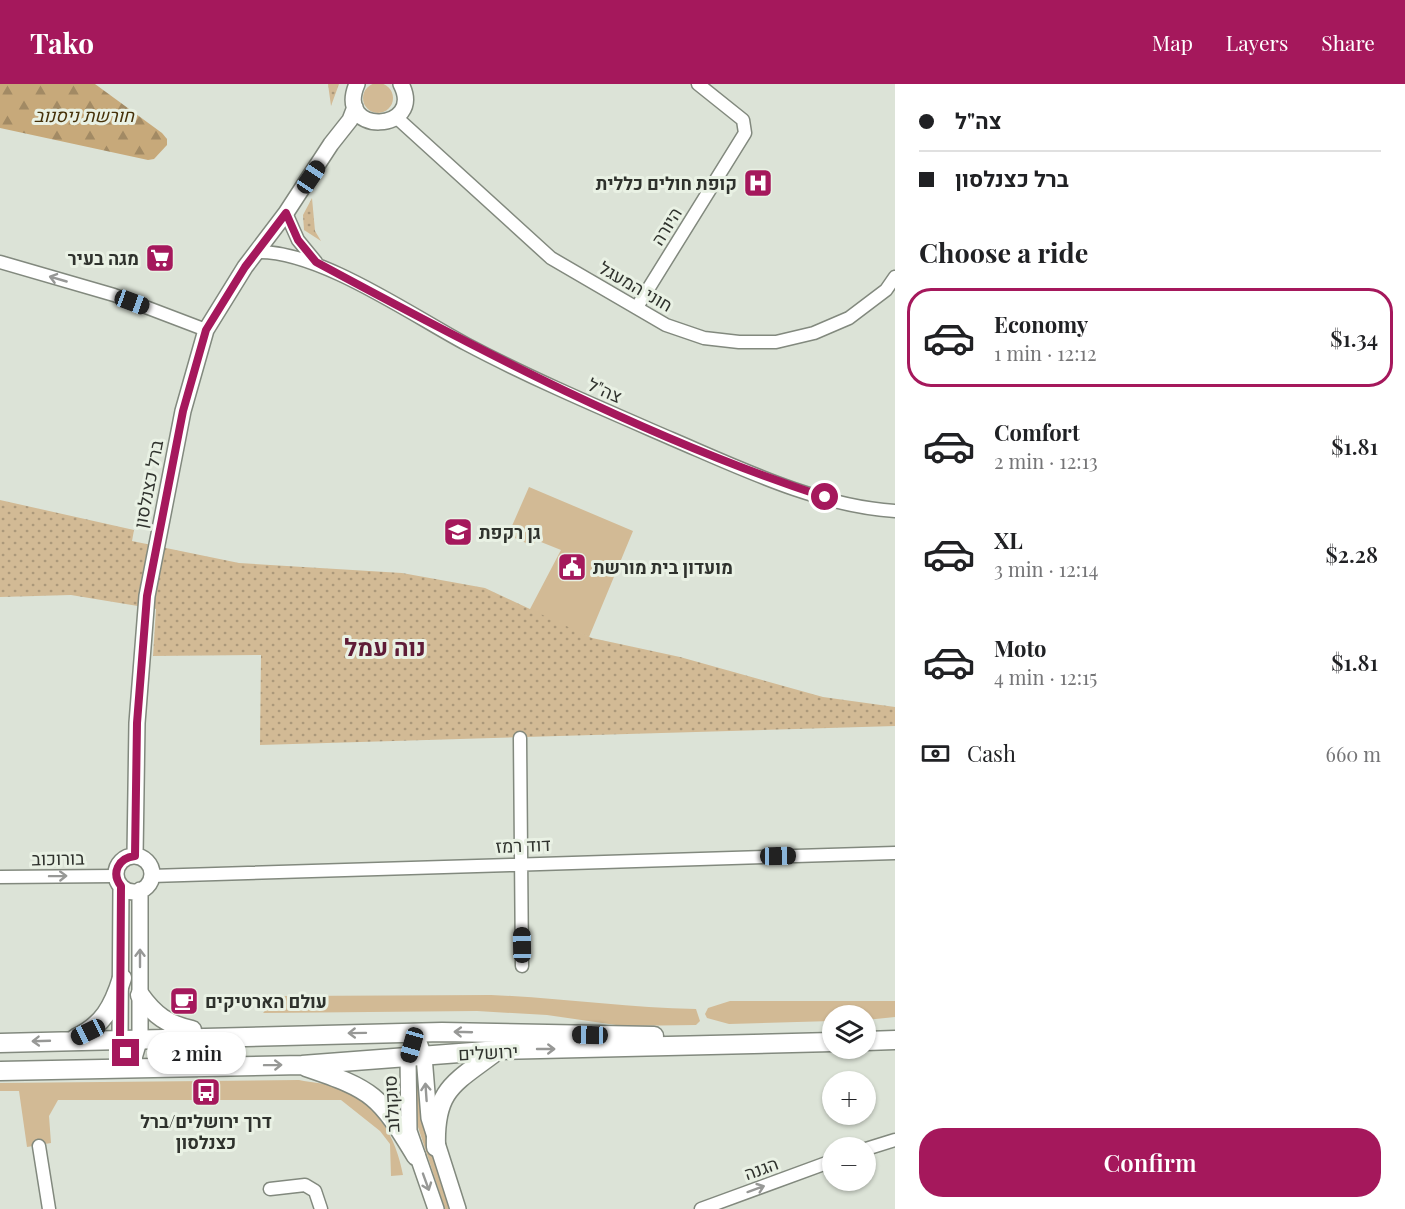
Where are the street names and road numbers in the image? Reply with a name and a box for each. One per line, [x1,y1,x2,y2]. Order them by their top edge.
street label: היורה [645,202,687,250]
street label: חוני המעגל [595,255,677,317]
street label: צה"ל [584,372,626,408]
street label: ברל כצנלסון [128,437,168,530]
street label: דוד רמז [495,832,551,858]
street label: בורוכוב [31,846,85,870]
street label: ירושלים [457,1038,519,1066]
street label: סוקולוב [378,1075,404,1133]
street label: הגנה [741,1151,781,1185]

